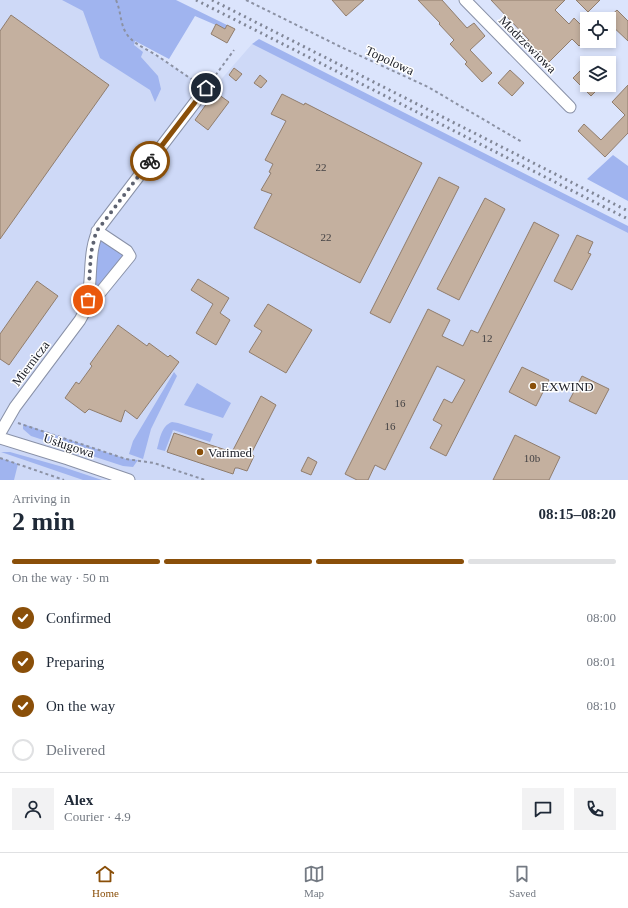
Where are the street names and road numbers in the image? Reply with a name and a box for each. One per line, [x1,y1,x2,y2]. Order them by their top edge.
street label: Modrzewiowa [496,13,560,76]
street label: Topolowa [363,43,417,78]
street label: Miernicza [9,338,52,389]
street label: Usługowa [41,430,96,461]

